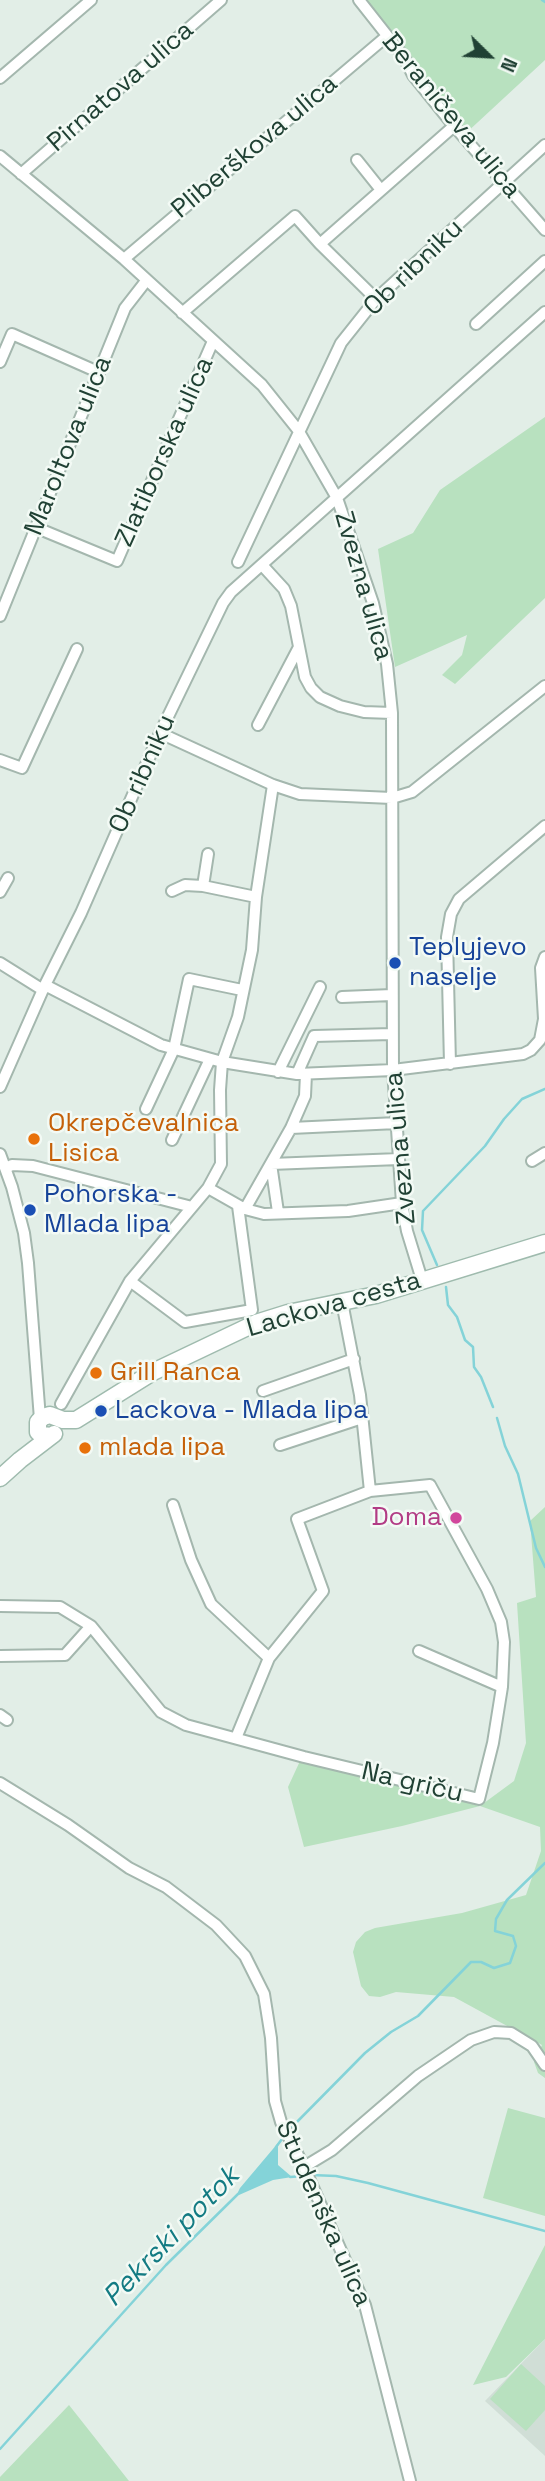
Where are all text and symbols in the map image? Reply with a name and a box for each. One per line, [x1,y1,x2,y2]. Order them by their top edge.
street label: Pirnatova ulica [42,15,200,159]
north arrow [454,21,524,91]
street label: Beraničeva ulica [375,27,527,205]
text: N [495,54,523,76]
street label: Pliberškova ulica [166,69,344,225]
street label: Ob ribniku [358,213,470,323]
street label: Maroltova ulica [19,352,119,540]
street label: Zlatiborska ulica [109,352,221,552]
street label: Zvezna ulica [327,508,399,664]
street label: Ob ribniku [103,710,183,838]
place label: Teplyjevo naselje [409,932,527,993]
marker: Teplyjevo naselje [387,955,403,971]
street label: Zvezna ulica [379,1070,423,1226]
place label: Okrepčevalnica Lisica [48,1108,239,1170]
marker: Okrepčevalnica Lisica [26,1131,42,1147]
place label: Pohorska - Mlada lipa [44,1179,178,1240]
marker: Pohorska - Mlada lipa [22,1202,38,1218]
street label: Lackova cesta [243,1265,425,1345]
place label: Grill Ranca [110,1357,241,1389]
marker: Grill Ranca [88,1365,104,1381]
place label: Lackova - Mlada lipa [115,1395,368,1427]
marker: Lackova - Mlada lipa [93,1403,109,1419]
place label: mlada lipa [99,1432,225,1464]
marker: mlada lipa [77,1440,93,1456]
place label: Doma [371,1502,442,1534]
marker: Doma [448,1510,464,1526]
street label: Na griču [358,1756,466,1810]
street label: Studenška ulica [268,2116,378,2312]
water label: Pekrski potok [97,2160,247,2314]

